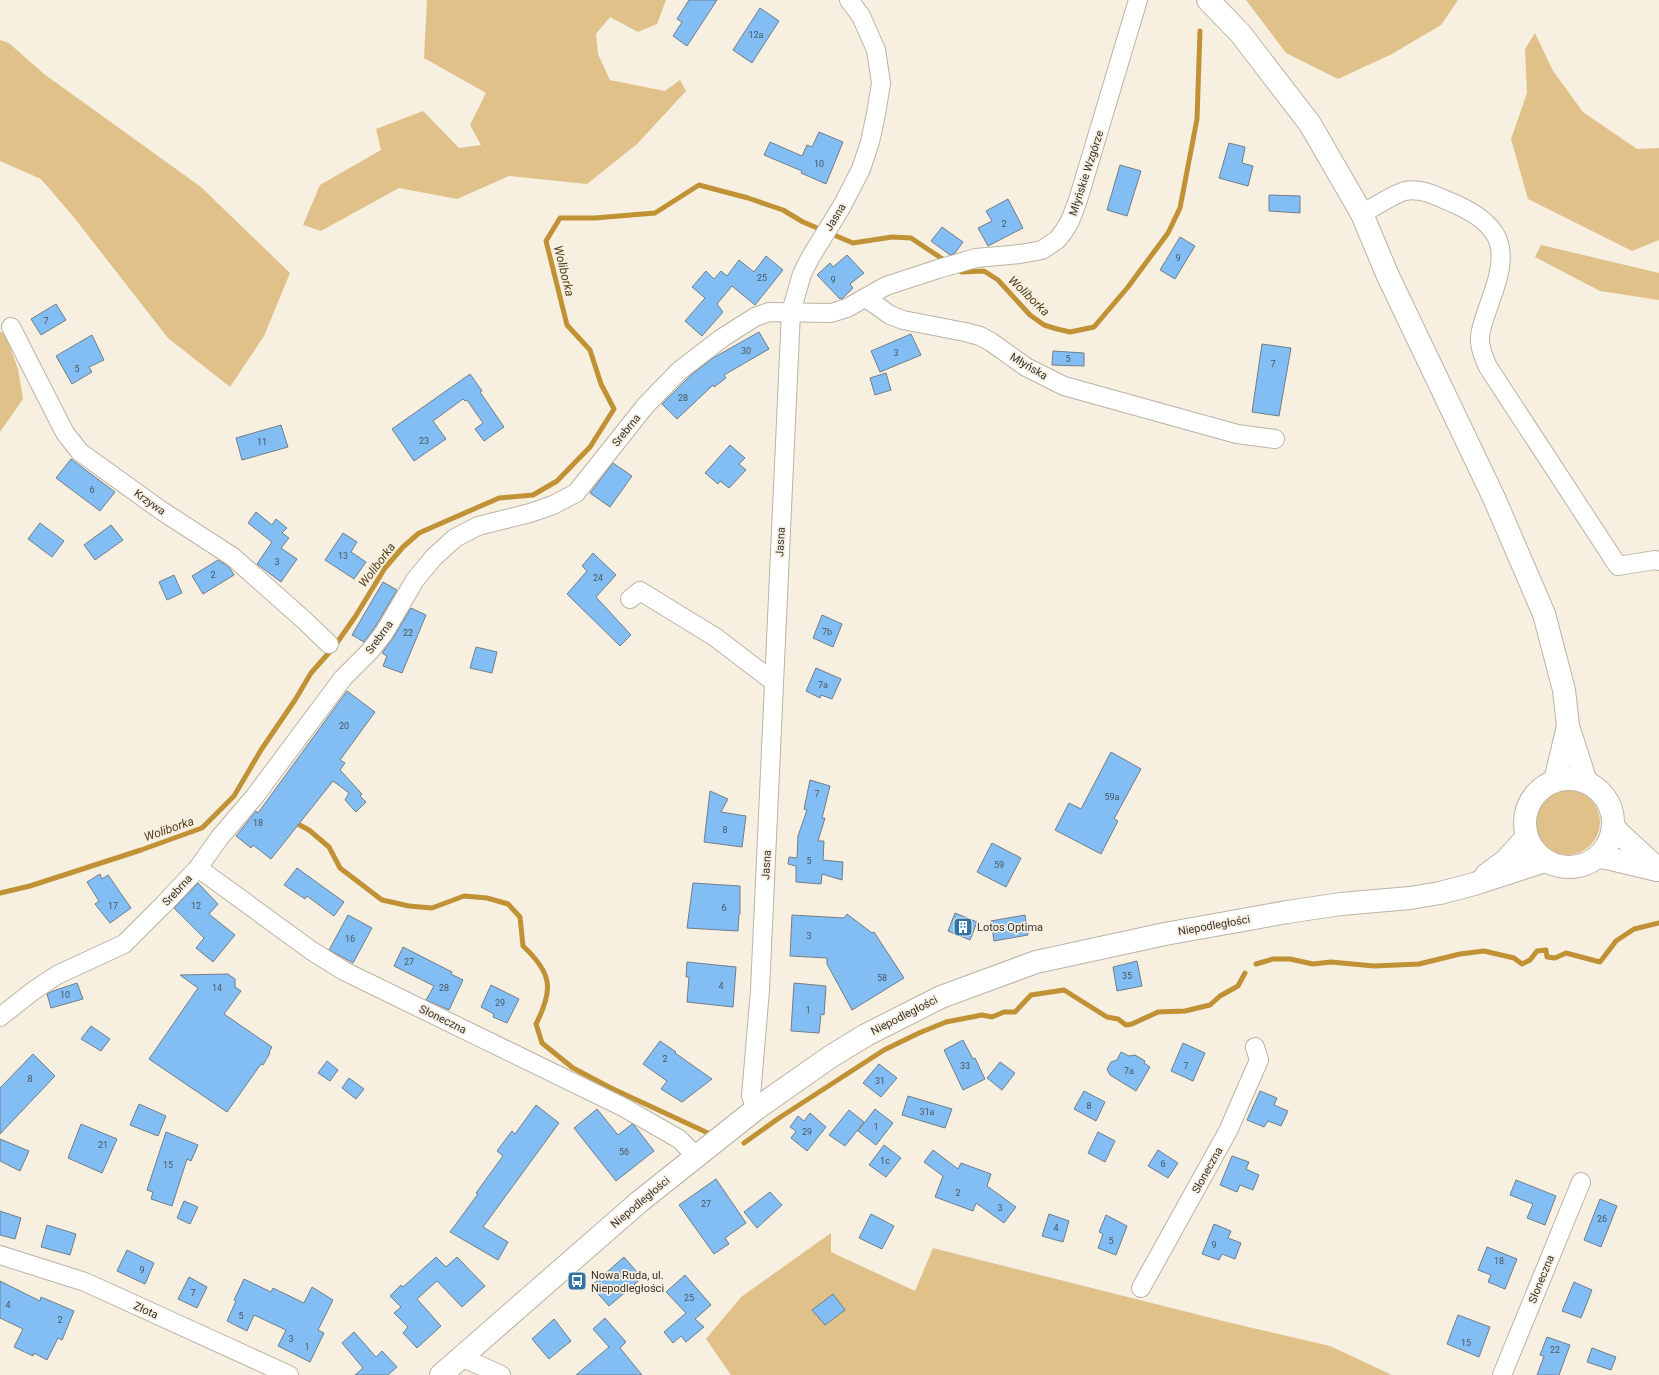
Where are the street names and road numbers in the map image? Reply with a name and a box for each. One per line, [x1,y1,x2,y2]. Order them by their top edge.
street label: Młyńskie Wzgórze [1067,129,1106,217]
street label: Jasna [822,201,849,233]
street label: Młyńska [1008,350,1050,383]
street label: Srebrna [609,411,643,449]
street label: Krzywa [131,487,168,518]
street label: Jasna [773,527,788,557]
street label: Srebrna [363,618,396,656]
street label: Jasna [759,850,774,880]
street label: Srebrna [160,872,195,909]
street label: Niepodległości [1177,913,1251,938]
street label: Niepodległości [869,993,940,1038]
street label: Słoneczna [417,1002,469,1036]
street label: Słoneczna [1189,1145,1225,1196]
street label: Niepodległości [608,1174,672,1231]
street label: Słoneczna [1526,1253,1557,1305]
street label: Złota [132,1299,160,1322]

